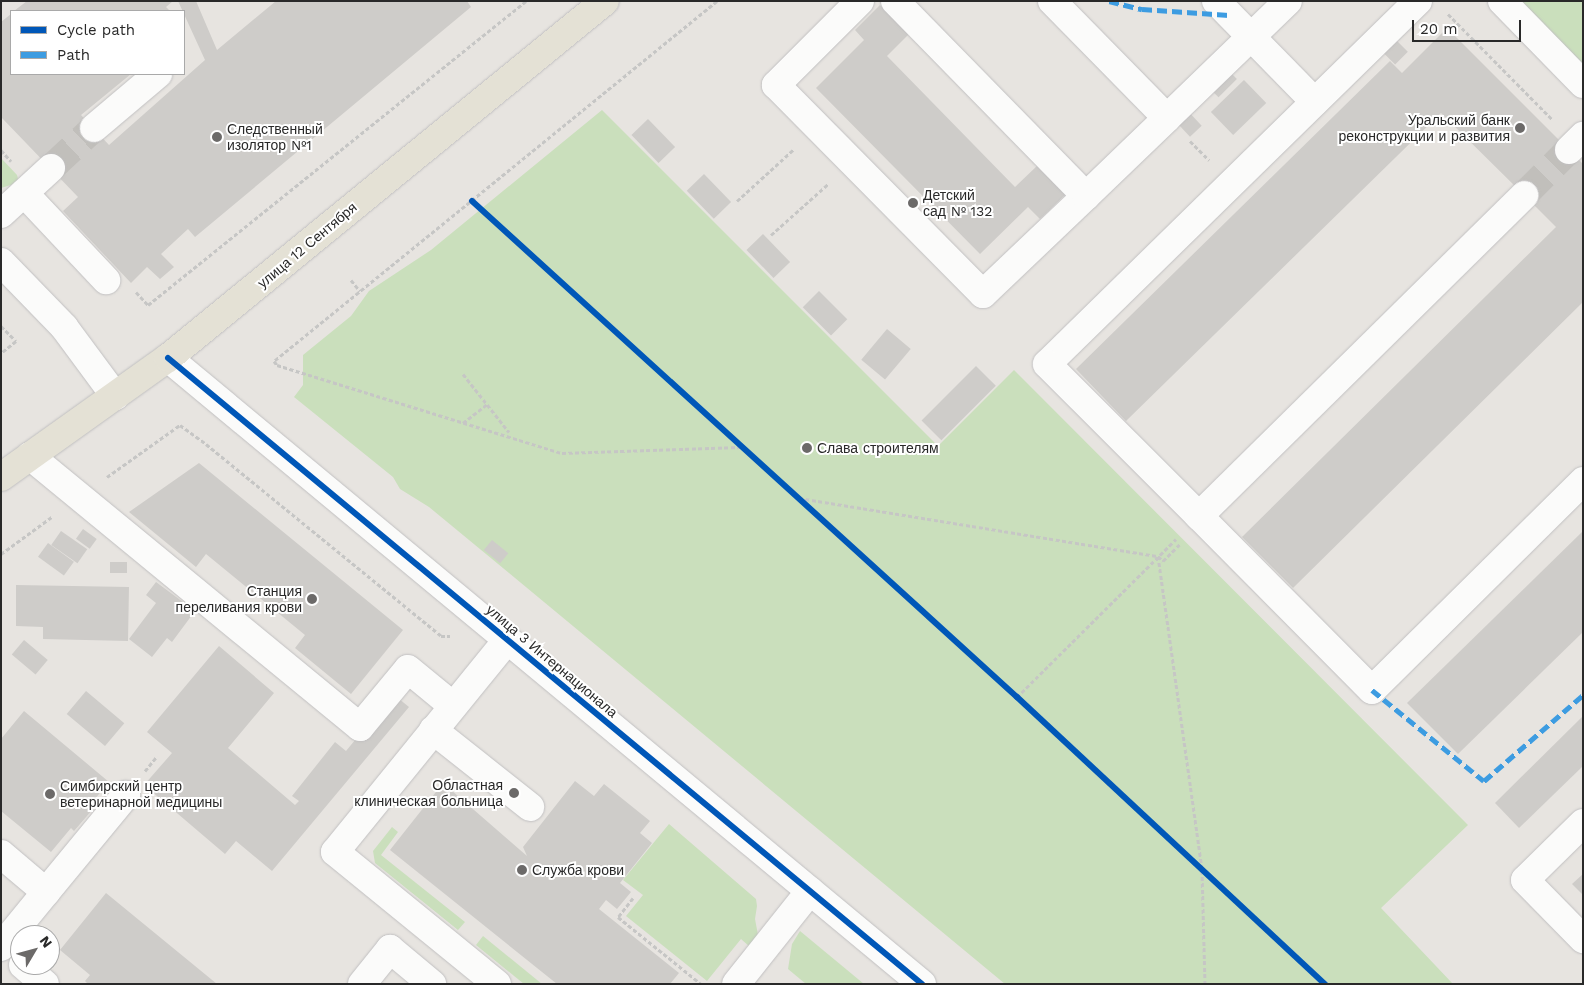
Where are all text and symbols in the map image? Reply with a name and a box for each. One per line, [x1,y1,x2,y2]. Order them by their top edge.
legend [10,10,185,75]
scale bar [1414,10,1523,42]
text: 20 m [1420,20,1458,38]
text: Cycle path [57,21,135,39]
text: Path [57,46,90,64]
place label: Уральский банк реконструкции и развития [1339,112,1510,144]
place label: Следственный изолятор №1 [227,121,323,154]
marker: Уральский банк реконструкции и развития [1514,122,1526,134]
marker: Следственный изолятор №1 [211,131,223,143]
place label: Детский сад № 132 [923,187,993,220]
marker: Детский сад № 132 [907,197,919,209]
street label: улица 12 Сентября [254,199,360,291]
place label: Слава строителям [817,440,939,456]
marker: Слава строителям [801,442,813,454]
place label: Станция переливания крови [176,583,302,616]
marker: Станция переливания крови [306,593,318,605]
street label: улица 3 Интернационала [483,601,621,721]
place label: Областная клиническая больница [354,777,503,810]
place label: Симбирский центр ветеринарной медицины [60,778,222,810]
marker: Областная клиническая больница [507,786,521,800]
marker: Симбирский центр ветеринарной медицины [44,788,56,800]
place label: Служба крови [532,862,624,878]
marker: Служба крови [516,864,528,876]
north arrow [10,925,60,975]
text: N [37,933,56,951]

